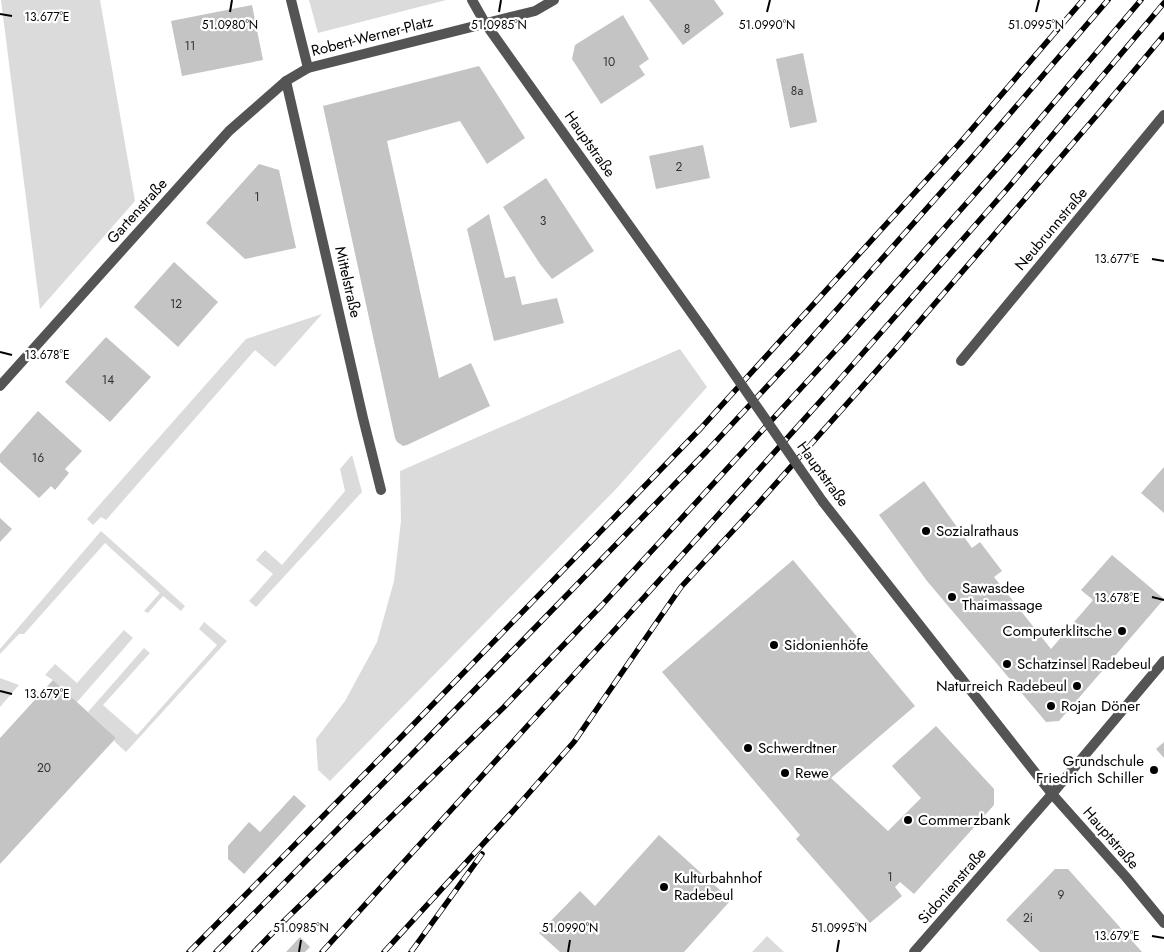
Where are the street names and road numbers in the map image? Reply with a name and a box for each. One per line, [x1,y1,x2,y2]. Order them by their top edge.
street label: Robert-Werner-Platz [309,10,435,62]
street label: Hauptstraße [559,106,621,182]
street label: Gartenstraße [102,173,173,249]
street label: Neubrunnstraße [1010,182,1093,275]
street label: Mittelstraße [329,244,367,320]
street label: Hauptstraße [792,437,854,511]
street label: Hauptstraße [1078,802,1144,874]
street label: Sidonienstraße [913,843,991,929]

